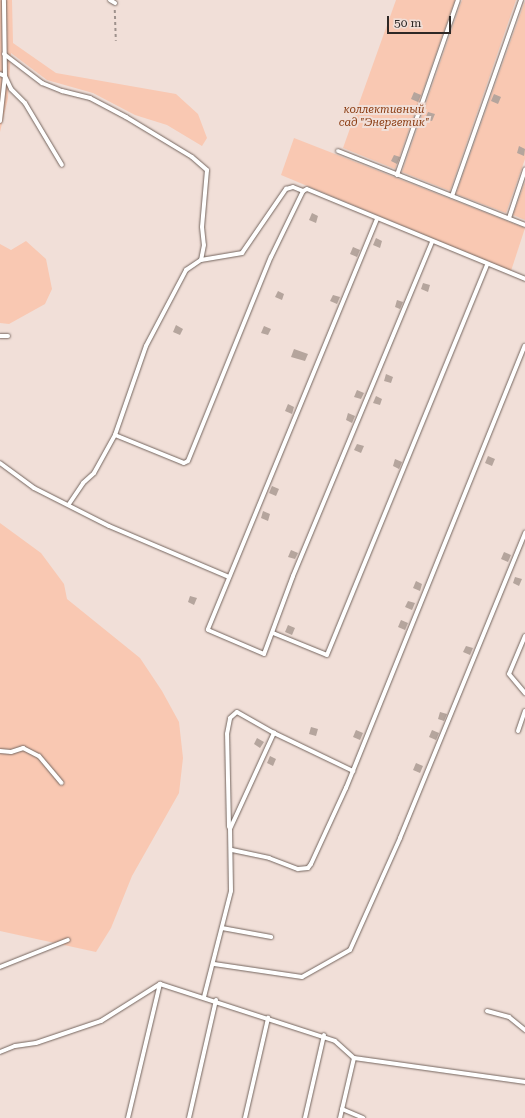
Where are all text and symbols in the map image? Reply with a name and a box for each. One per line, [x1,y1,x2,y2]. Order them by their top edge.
scale bar [389,8,453,34]
text: 50 m [394,16,421,30]
park label: коллективный сад "Энергетик" [339,104,429,130]

